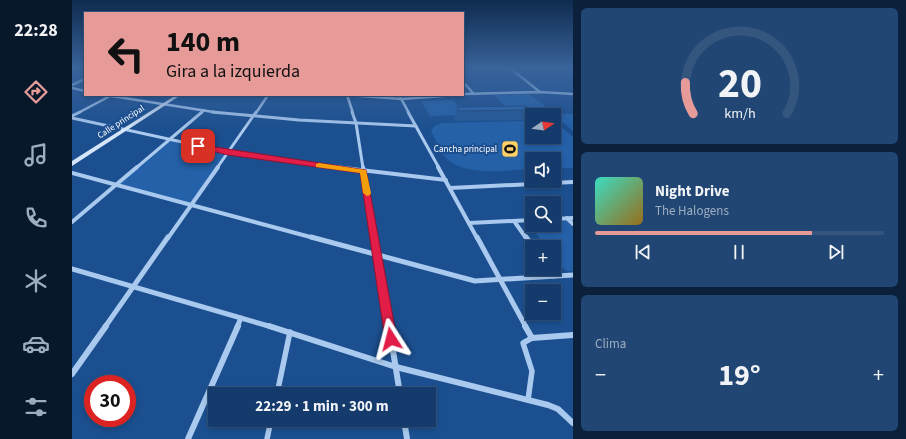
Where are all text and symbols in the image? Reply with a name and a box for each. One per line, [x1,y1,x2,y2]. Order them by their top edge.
text: 22:28 [14,18,58,43]
text: 140 m [166,22,240,62]
icon: left [100,28,152,80]
text: 20 [718,54,761,114]
text: Gira a la izquierda [166,59,300,84]
icon: directions [22,78,50,106]
street label: Calle principal [95,102,147,142]
text: km/h [724,102,755,123]
north arrow [525,108,561,144]
map controls [525,108,561,320]
pin [181,129,215,163]
icon: arrive [187,135,209,157]
sports icon: Cancha principal [500,139,520,159]
icon: music [22,141,50,169]
place label: Cancha principal [434,143,497,156]
button: sound [525,152,561,188]
text: Night Drive [655,181,730,202]
button: search [525,196,561,232]
text: The Halogens [655,202,729,220]
icon: phone [22,204,50,232]
button: + [525,240,561,276]
icon: previous [632,241,654,263]
icon: pause [728,241,750,263]
icon: next [825,241,847,263]
icon: climate [22,267,50,295]
button: − [525,284,561,320]
position arrow [370,318,412,360]
icon: car [22,330,50,358]
text: Clima [595,335,626,353]
text: 19° [718,354,761,397]
text: − [595,359,606,391]
text: + [873,359,884,391]
speed limit sign: 30 [84,375,136,427]
icon: filters [22,393,50,421]
text: 22:29 · 1 min · 300 m [255,396,389,417]

